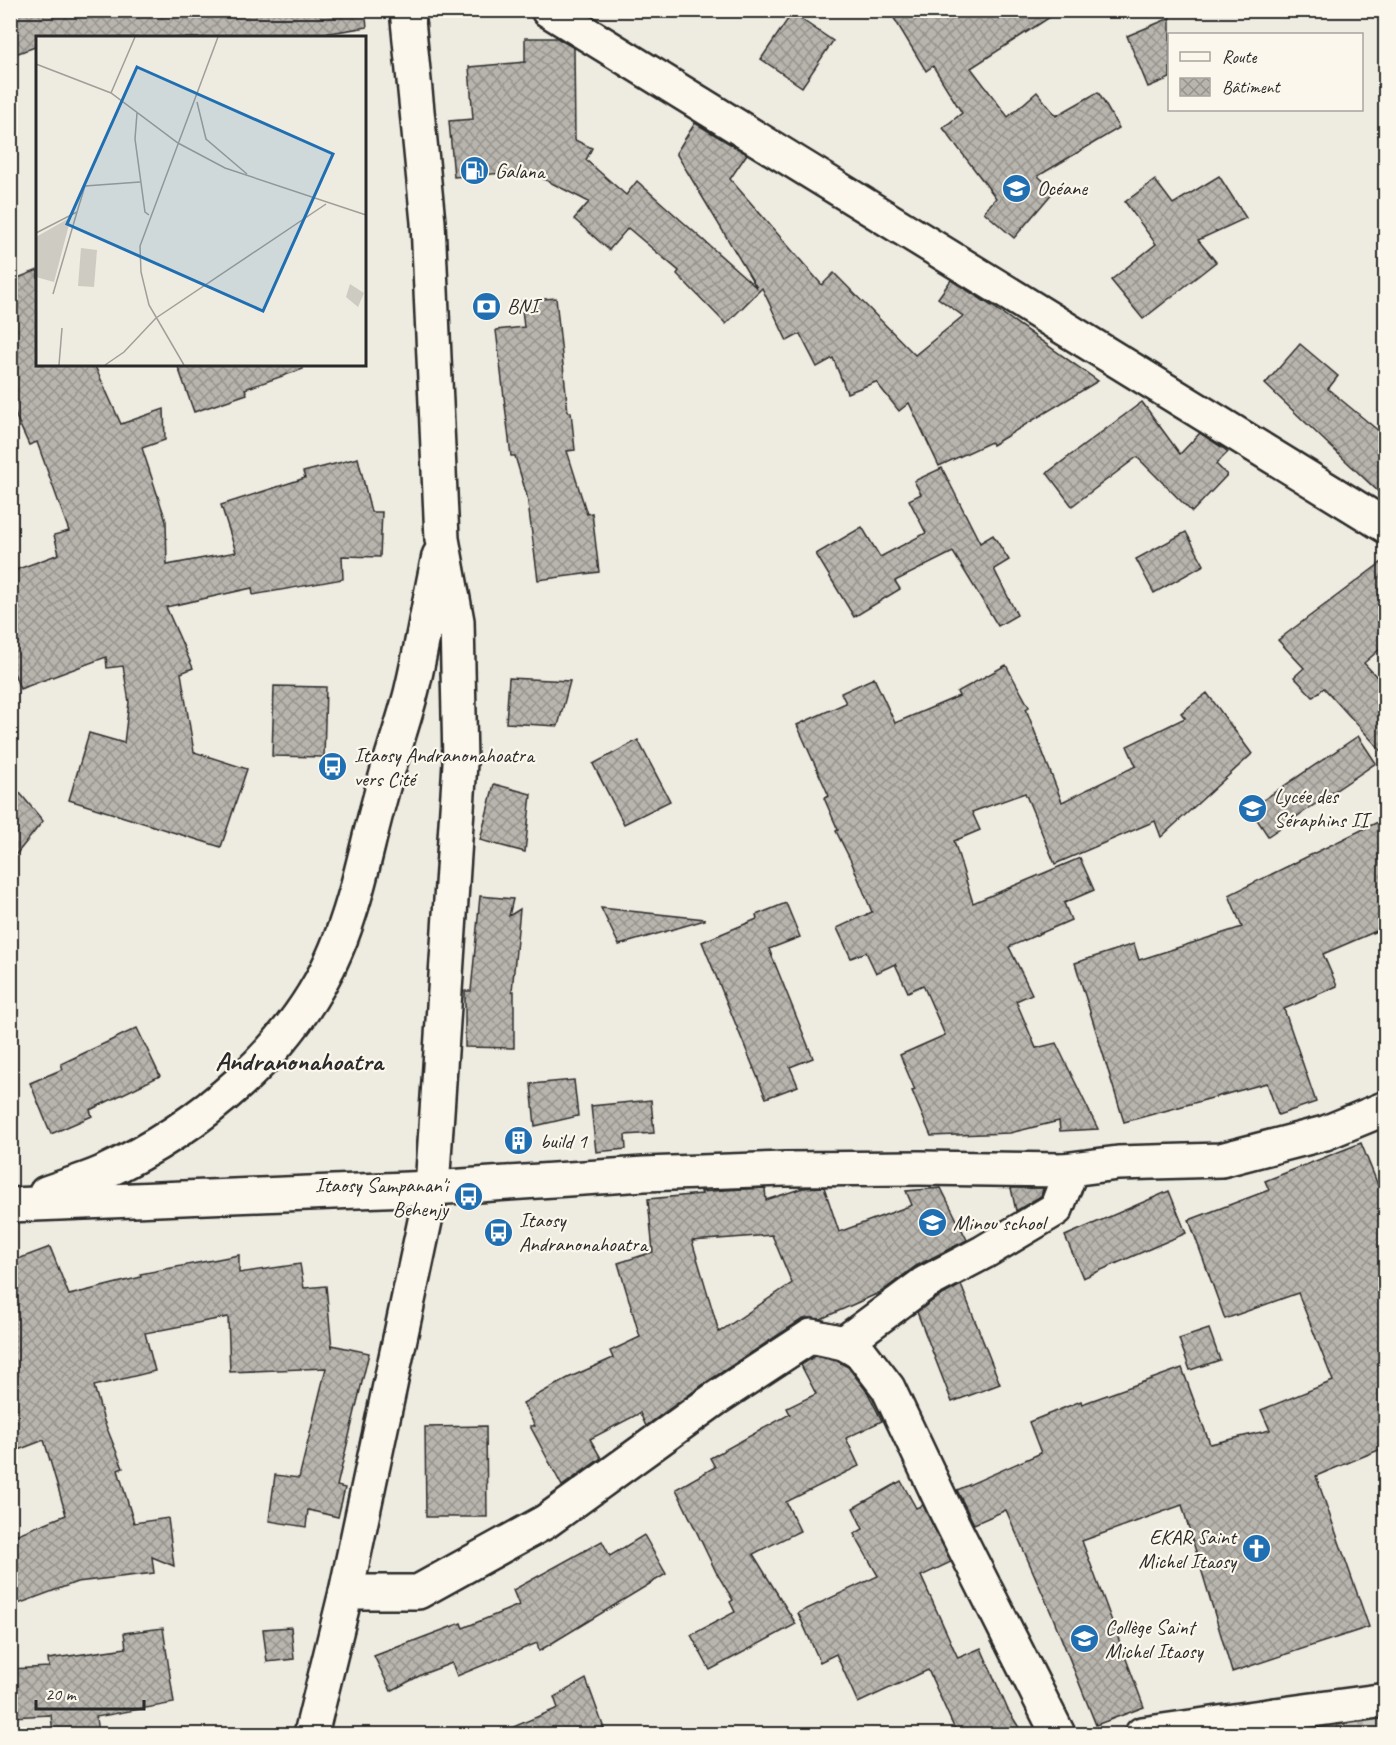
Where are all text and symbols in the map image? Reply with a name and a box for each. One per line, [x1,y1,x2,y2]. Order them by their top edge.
legend [1168,33,1363,111]
inset map [36,36,366,366]
text: Route [1222,46,1257,68]
text: Bâtiment [1222,76,1282,98]
fuel station icon: Galana [458,155,490,187]
place label: Galana [495,158,547,184]
school or university icon: Océane [1000,172,1032,204]
place label: Océane [1037,175,1088,201]
bank icon: BNI [470,290,502,322]
place label: BNI [507,293,542,319]
place label: Itaosy Andranonahoatra vers Cité [354,742,536,792]
bus stop icon: Itaosy Andranonahoatra vers Cité [317,751,349,783]
place label: Lycée des Séraphins II [1274,783,1373,833]
school or university icon: Lycée des Séraphins II [1237,792,1269,824]
district label: Andranonahoatra [215,1044,386,1078]
building icon: build 1 [503,1125,535,1157]
place label: build 1 [540,1128,589,1154]
place label: Itaosy Sampanan'i Behenjy [315,1172,451,1222]
bus stop icon: Itaosy Sampanan'i Behenjy [453,1181,485,1213]
place label: Itaosy Andranonahoatra [519,1207,650,1257]
school or university icon: Minou school [916,1207,948,1239]
place label: Minou school [953,1210,1049,1236]
bus stop icon: Itaosy Andranonahoatra [482,1216,514,1248]
place label: EKAR Saint Michel Itaosy [1138,1524,1238,1574]
church icon: EKAR Saint Michel Itaosy [1241,1533,1273,1565]
place label: Collège Saint Michel Itaosy [1105,1614,1204,1664]
school or university icon: Collège Saint Michel Itaosy [1068,1623,1100,1655]
scale bar [36,1673,144,1711]
text: 20 m [45,1683,78,1705]

